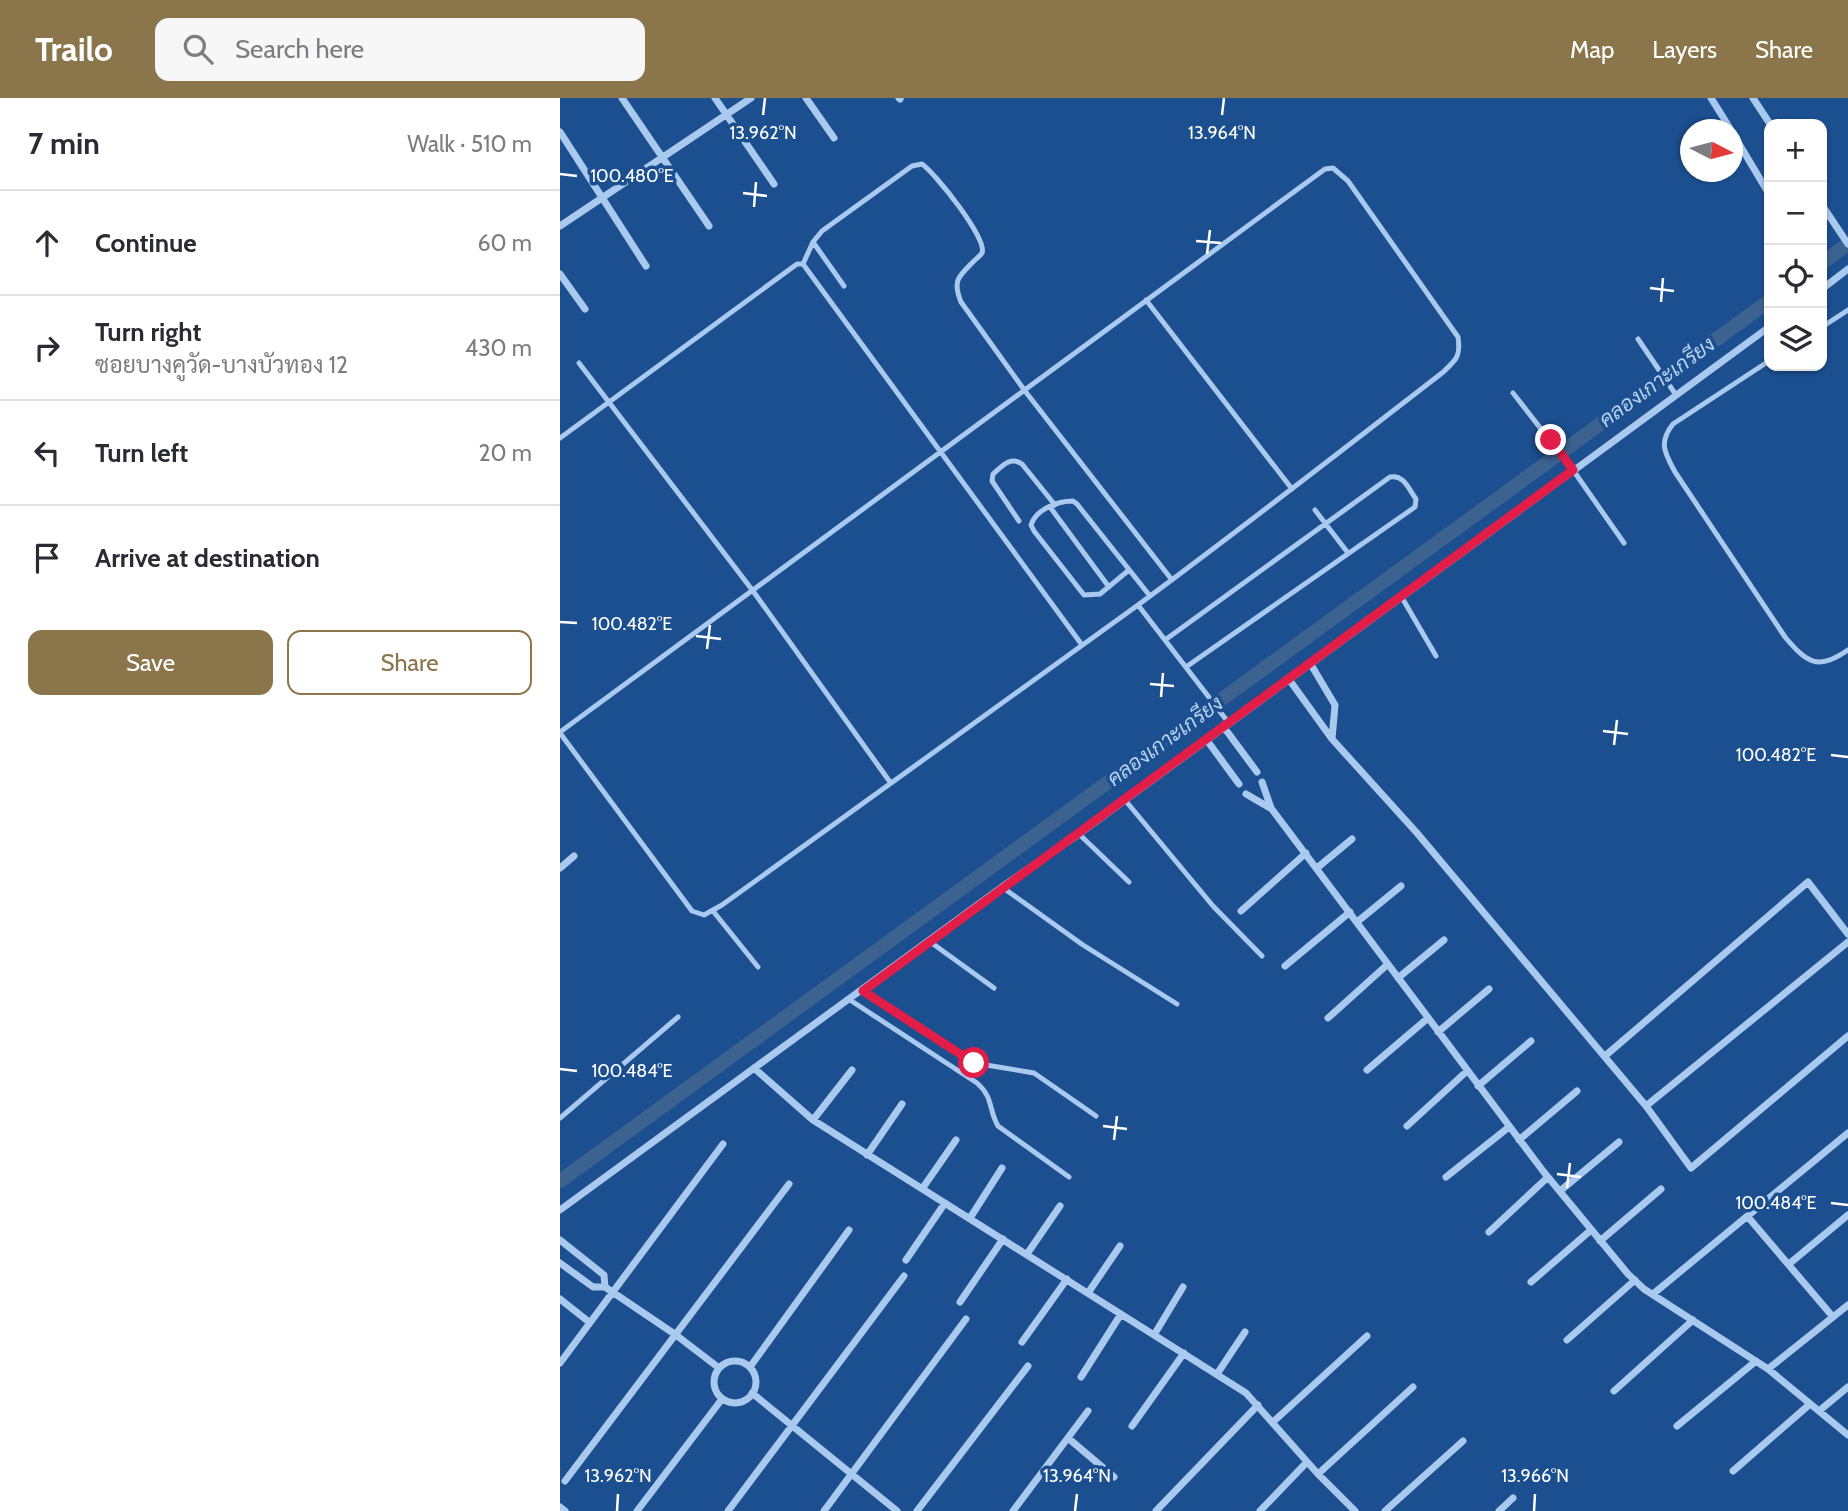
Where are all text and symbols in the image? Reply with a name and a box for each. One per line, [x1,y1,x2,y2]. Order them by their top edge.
search box [155,18,645,81]
text: Trailo [35,29,113,69]
icon: search [179,30,217,68]
text: Search here [235,33,364,65]
text: Map [1570,35,1614,64]
text: Layers [1652,35,1717,64]
text: Share [1755,35,1813,64]
north arrow [1680,119,1743,182]
map controls [1764,119,1827,371]
button: + [1764,119,1827,182]
text: 13.962°N [729,122,797,144]
text: 13.964°N [1188,122,1256,144]
text: 7 min [28,125,100,162]
text: Walk · 510 m [407,130,532,158]
text: 100.480°E [590,165,674,187]
button: − [1764,182,1827,245]
icon: ahead [28,224,66,262]
text: Continue [95,227,197,259]
text: 60 m [478,229,532,257]
button: locate [1764,245,1827,308]
button: layers [1764,308,1827,371]
text: Turn right [95,316,201,348]
icon: right [28,329,66,367]
water label: คลองเกาะเกรียง [1594,331,1719,432]
text: 430 m [465,334,532,362]
text: ซอยบางคูวัด-บางบัวทอง 12 [95,351,348,379]
route end [1535,424,1566,455]
icon: left [28,434,66,472]
text: Turn left [95,437,188,469]
text: 20 m [479,439,532,467]
icon: arrive [28,539,66,577]
text: Arrive at destination [95,542,320,574]
text: 100.482°E [592,613,672,635]
button: Save [28,630,273,695]
button: Share [287,630,532,695]
water label: คลองเกาะเกรียง [1102,690,1227,791]
text: 100.482°E [1736,744,1816,766]
route start [958,1047,989,1078]
text: 100.484°E [591,1060,673,1082]
text: 100.484°E [1735,1192,1817,1214]
text: 13.962°N [584,1465,652,1487]
text: 13.964°N [1043,1465,1111,1487]
text: 13.966°N [1501,1465,1569,1487]

